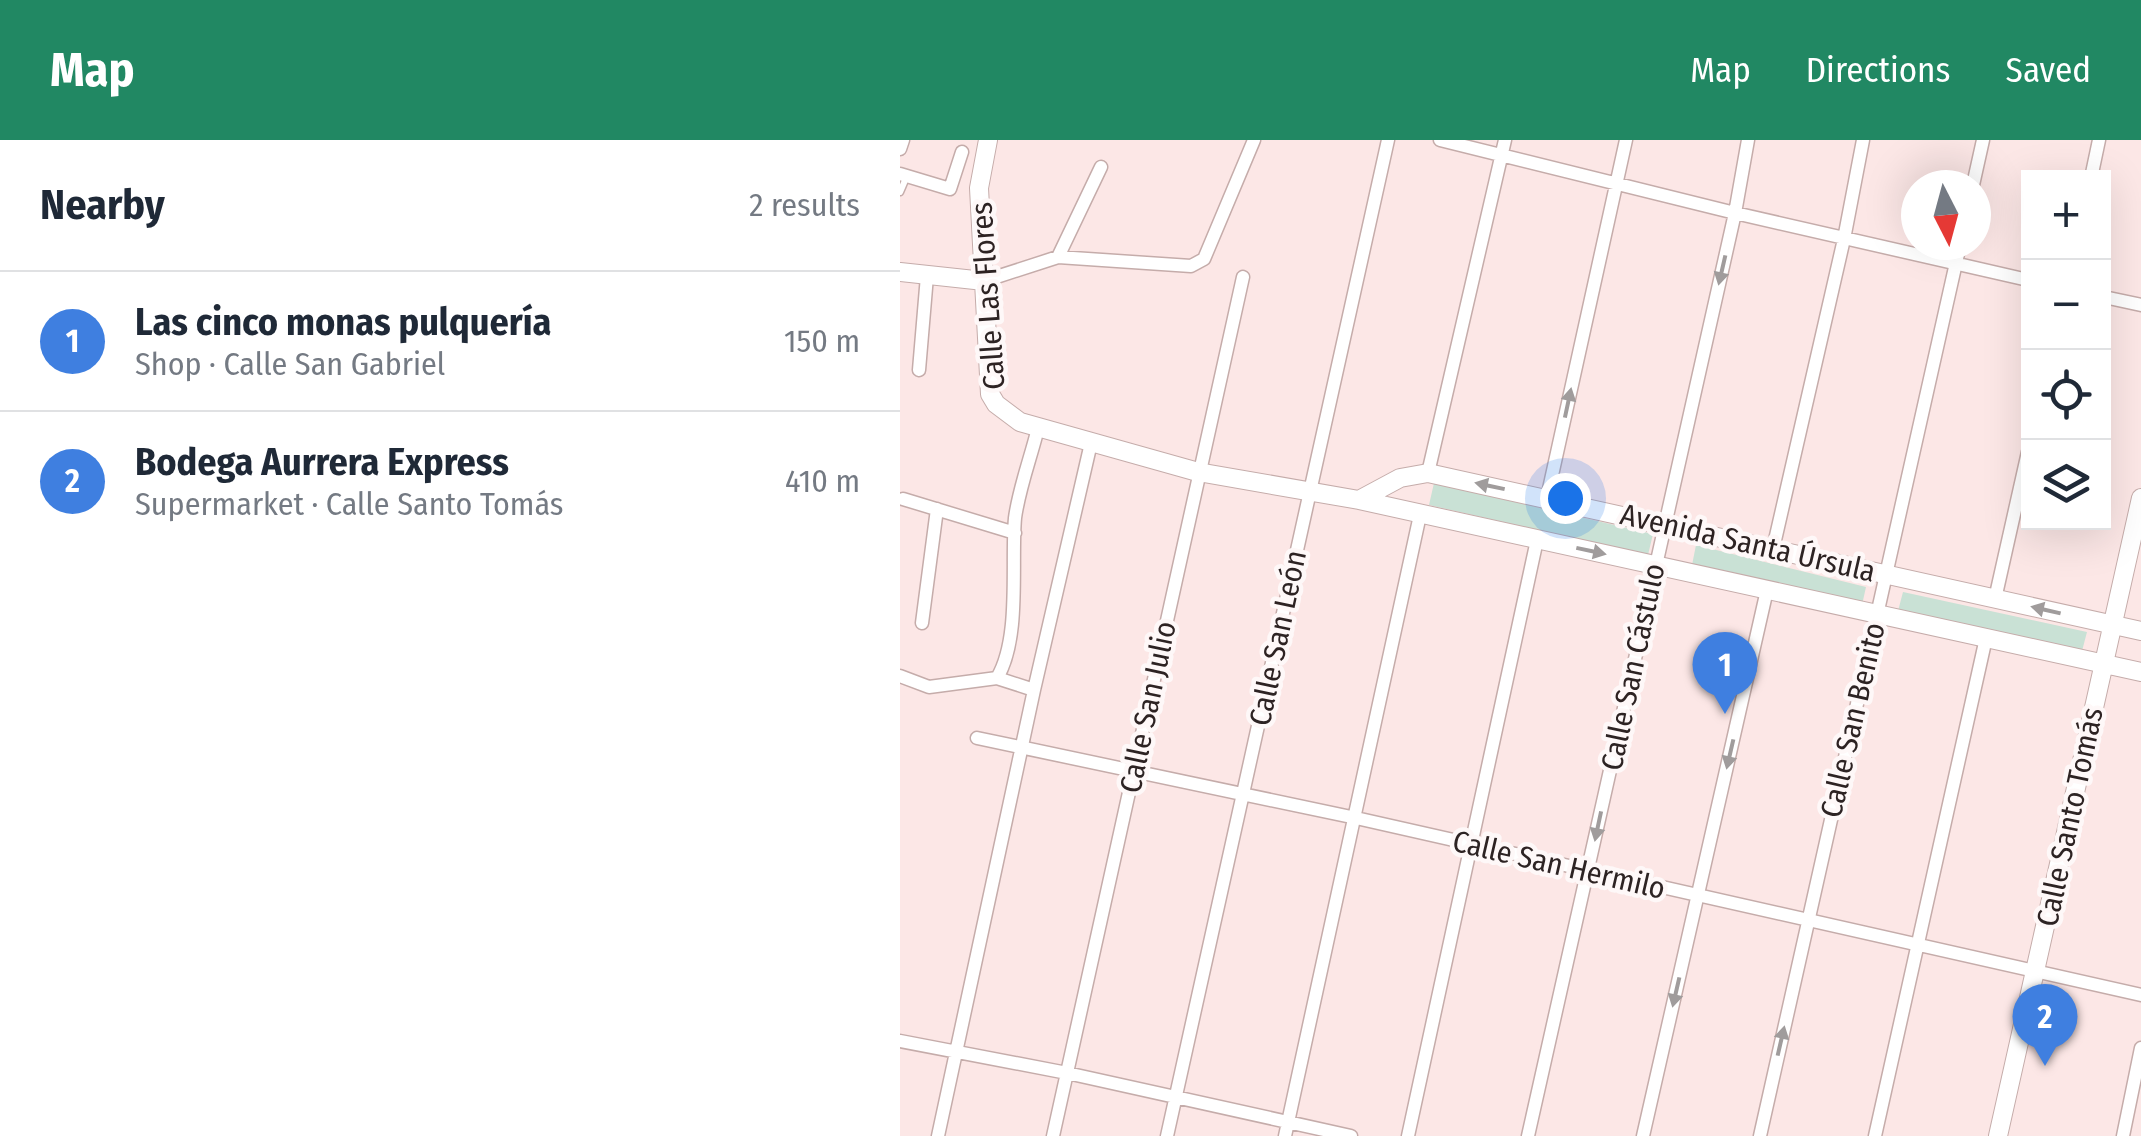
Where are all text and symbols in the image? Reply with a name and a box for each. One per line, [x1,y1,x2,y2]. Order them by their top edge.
text: Map [50,41,134,99]
text: Map [1690,49,1751,91]
text: Directions [1806,49,1951,91]
text: Saved [2006,49,2091,91]
north arrow [1901,170,1991,260]
map controls [2021,170,2111,530]
button: + [2021,170,2111,260]
text: Nearby [40,180,165,230]
text: 2 results [749,186,860,224]
street label: Calle Las Flores [963,201,1013,391]
one-way arrow [1714,255,1729,286]
button: − [2021,260,2111,350]
text: Las cinco monas pulquería [135,299,551,345]
text: 1 [66,322,79,360]
text: 150 m [784,322,860,360]
text: Shop · Calle San Gabriel [135,345,445,383]
button: locate [2021,350,2111,440]
one-way arrow [1561,387,1576,418]
text: Bodega Aurrera Express [135,439,509,485]
button: layers [2021,440,2111,530]
text: 2 [65,462,80,500]
text: 410 m [785,462,860,500]
your location [1540,473,1591,524]
one-way arrow [1474,477,1505,493]
text: Supermarket · Calle Santo Tomás [135,485,564,523]
street label: Avenida Santa Úrsula [1617,496,1879,590]
one-way arrow [1576,544,1607,560]
street label: Calle San León [1242,547,1314,729]
street label: Calle San Cástulo [1593,560,1673,774]
one-way arrow [2030,602,2061,617]
street label: Calle San Julio [1112,618,1184,796]
street label: Calle San Benito [1813,619,1893,821]
pin: 1 [1692,632,1758,714]
street label: Calle Santo Tomás [2029,704,2111,930]
one-way arrow [1722,739,1737,770]
one-way arrow [1589,811,1605,842]
street label: Calle San Hermilo [1449,823,1669,907]
one-way arrow [1668,977,1683,1008]
pin: 2 [2012,984,2078,1066]
one-way arrow [1774,1025,1789,1056]

